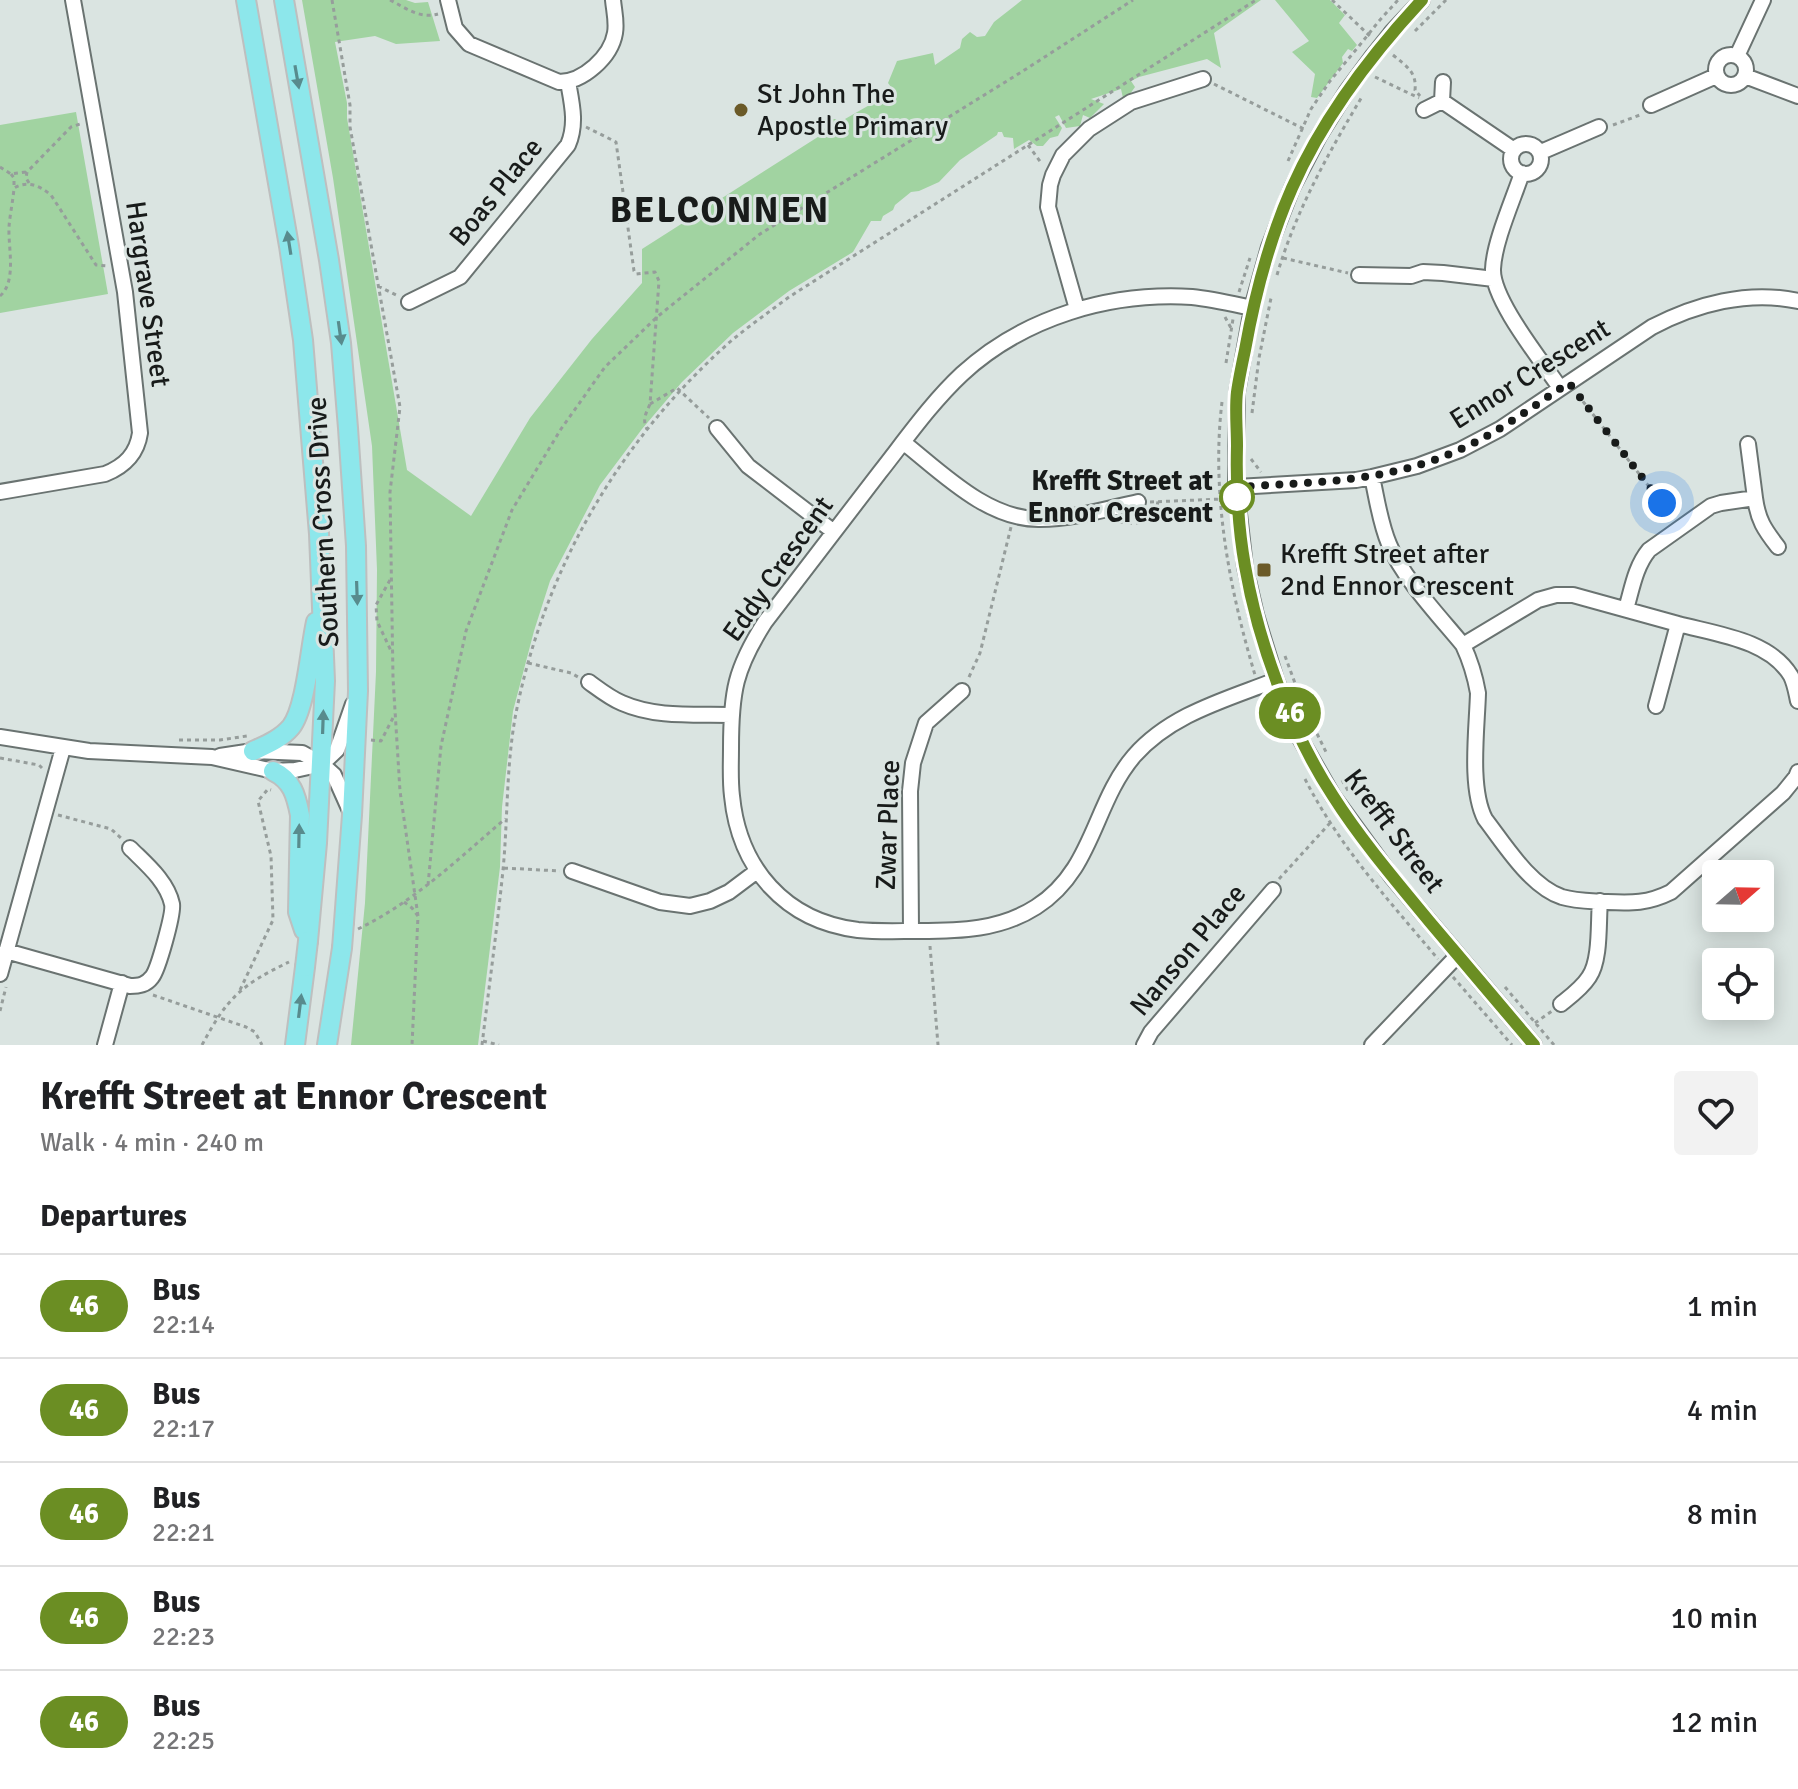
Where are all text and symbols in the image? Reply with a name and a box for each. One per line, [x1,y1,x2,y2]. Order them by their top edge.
one-way arrow [292,65,304,90]
place label: St John The Apostle Primary [757,77,948,143]
marker: St John The Apostle Primary [732,101,750,119]
street label: Boas Place [442,131,550,253]
district label: BELCONNEN [610,188,830,233]
street label: Hargrave Street [118,199,178,389]
one-way arrow [282,230,294,255]
street label: Ennor Crescent [1444,311,1617,437]
one-way arrow [334,321,347,346]
street label: Southern Cross Drive [299,396,347,648]
place label: Krefft Street at Ennor Crescent [1027,464,1214,530]
marker: Krefft Street at Ennor Crescent [1220,480,1254,514]
your location [1642,483,1682,523]
street label: Eddy Crescent [715,490,841,648]
place label: Krefft Street after 2nd Ennor Crescent [1280,537,1514,603]
marker: Krefft Street after 2nd Ennor Crescent [1255,561,1273,579]
one-way arrow [351,581,363,606]
line badge: 46 [1254,687,1326,739]
text: 46 [1275,696,1305,730]
one-way arrow [317,709,330,734]
street label: Zwar Place [869,759,907,891]
street label: Krefft Street [1336,762,1452,900]
one-way arrow [293,823,306,848]
north arrow [1702,860,1774,932]
map controls [1702,860,1774,1020]
street label: Nanson Place [1123,877,1253,1023]
button: locate [1702,948,1774,1020]
one-way arrow [294,993,307,1018]
button: heart [1674,1071,1758,1155]
text: Krefft Street at Ennor Crescent [40,1073,547,1120]
text: Walk · 4 min · 240 m [40,1127,264,1159]
text: Departures [40,1198,187,1235]
text: Bus [152,1272,200,1309]
text: 1 min [1687,1288,1758,1325]
text: 46 [69,1289,99,1323]
text: 22:14 [152,1309,215,1341]
text: Bus [152,1376,200,1413]
text: 4 min [1687,1392,1758,1429]
text: 46 [69,1393,99,1427]
text: 22:17 [152,1413,215,1445]
text: Bus [152,1480,200,1517]
text: 8 min [1687,1496,1758,1533]
text: 46 [69,1497,99,1531]
text: 22:21 [152,1517,215,1549]
text: Bus [152,1584,200,1621]
text: 10 min [1671,1600,1758,1637]
text: 46 [69,1601,99,1635]
text: 22:23 [152,1621,215,1653]
text: Bus [152,1688,200,1725]
text: 12 min [1671,1704,1758,1741]
text: 46 [69,1705,99,1739]
text: 22:25 [152,1725,215,1757]

